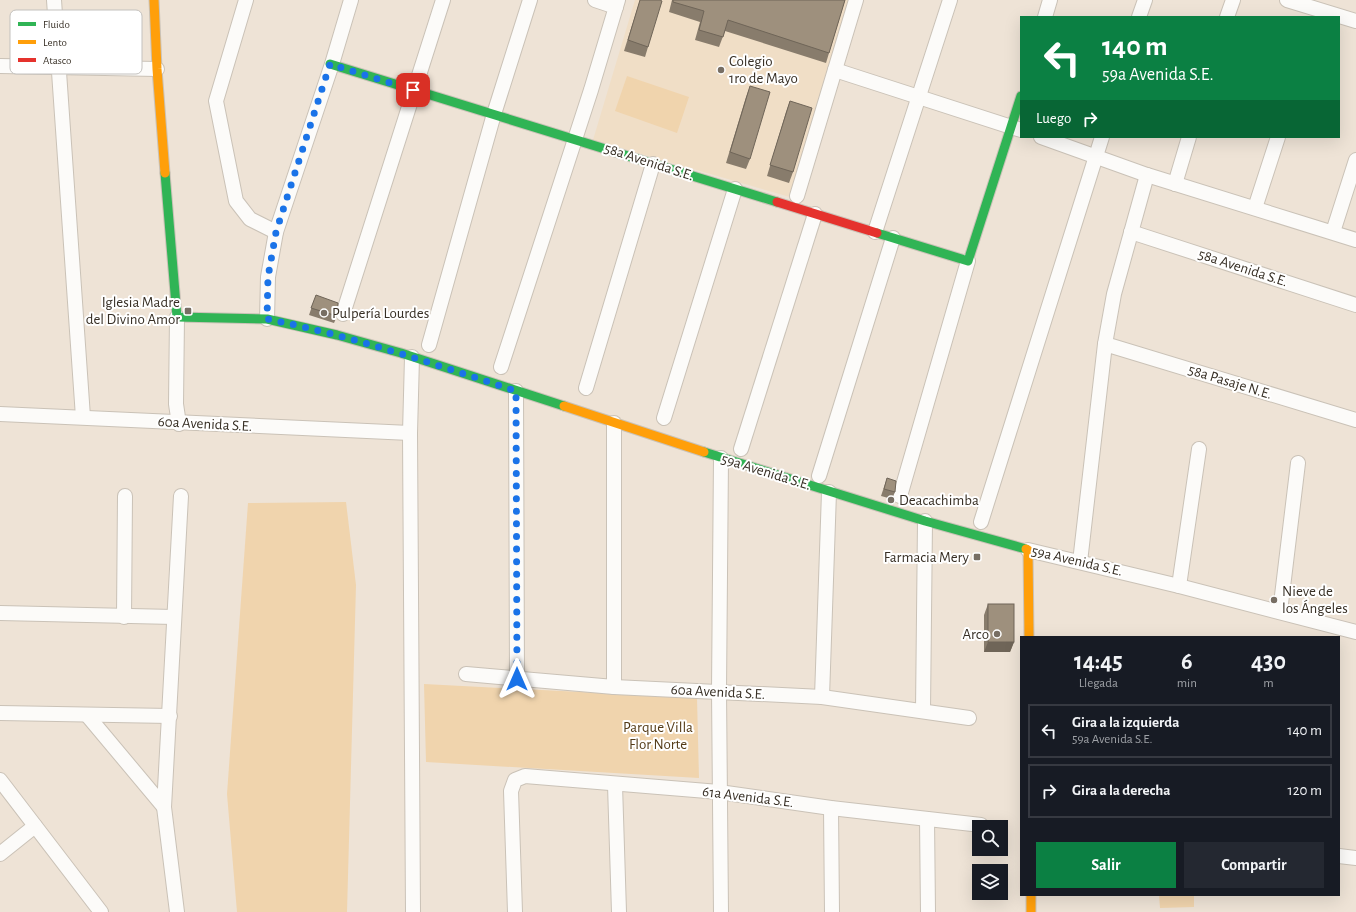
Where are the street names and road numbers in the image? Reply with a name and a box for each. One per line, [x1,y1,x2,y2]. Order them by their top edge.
street label: 58a Avenida S.E. [602,140,696,184]
street label: 58a Avenida S.E. [1196,246,1290,290]
street label: 58a Pasaje N.E. [1186,362,1274,402]
street label: 60a Avenida S.E. [157,414,253,434]
street label: 59a Avenida S.E. [719,451,813,493]
street label: 59a Avenida S.E. [1030,543,1124,579]
street label: 60a Avenida S.E. [670,682,766,702]
street label: 61a Avenida S.E. [701,784,795,810]

